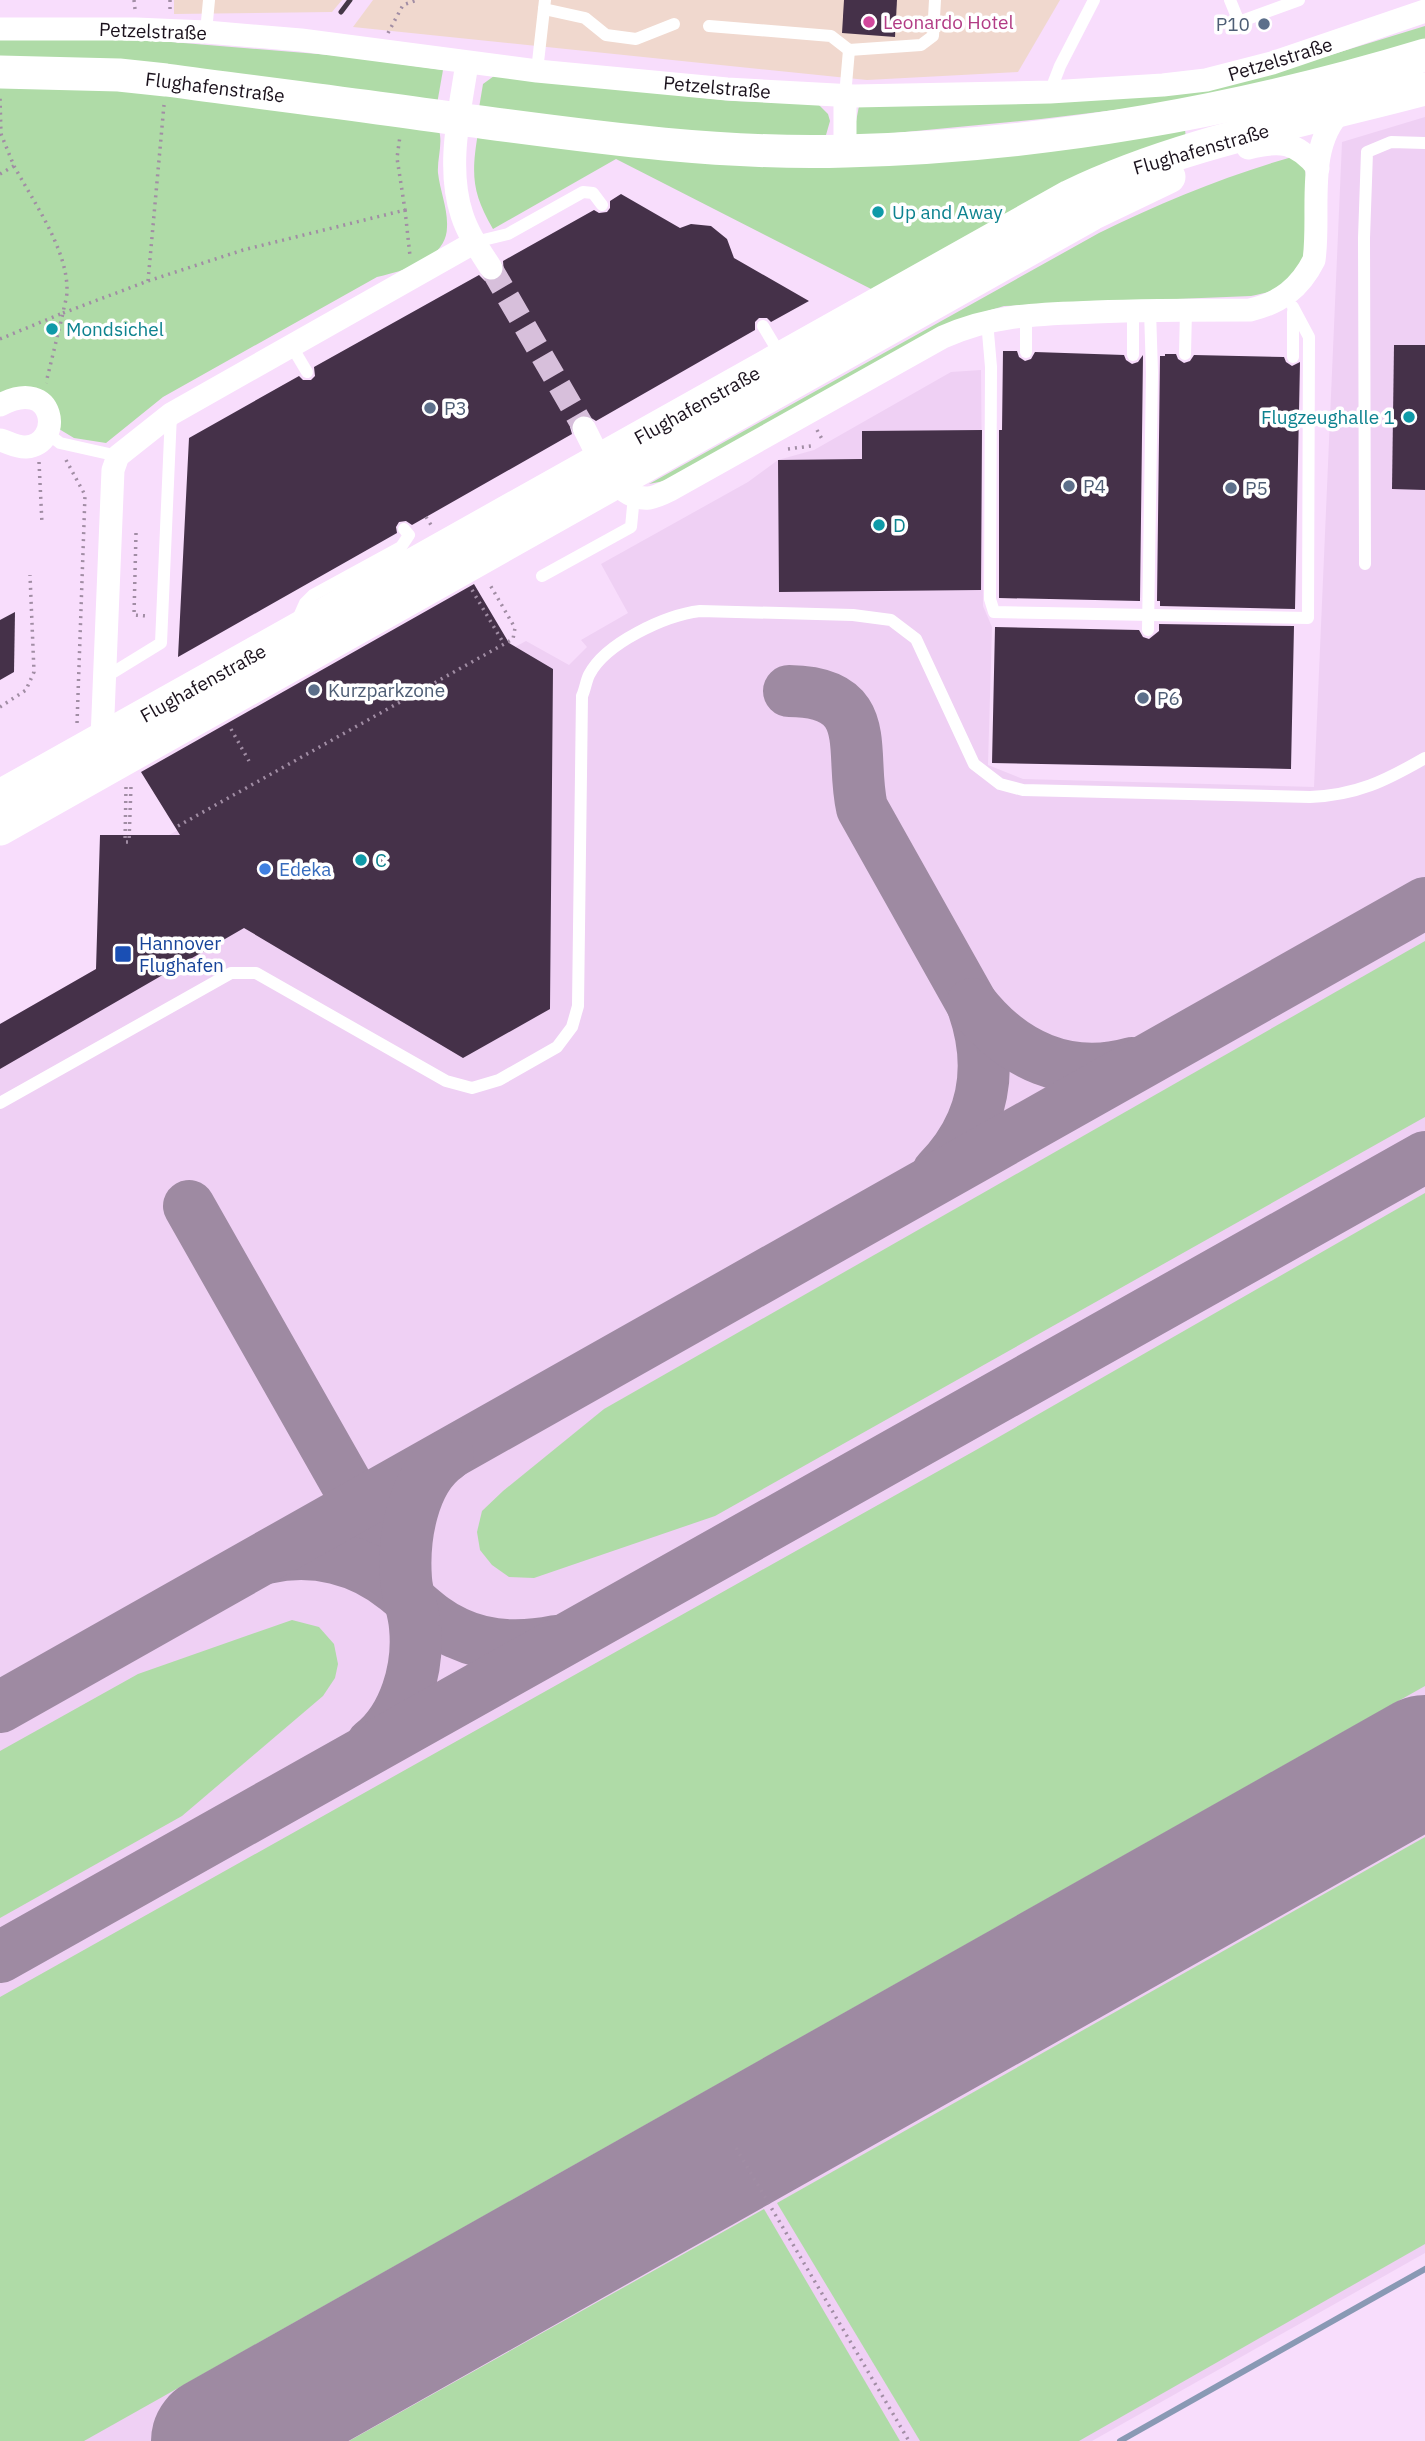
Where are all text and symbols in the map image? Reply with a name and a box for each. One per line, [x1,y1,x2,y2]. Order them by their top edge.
place label: Leonardo Hotel [883,10,1014,34]
place label: P10 [1216,12,1250,36]
marker: Leonardo Hotel [861,14,877,30]
marker: P10 [1256,16,1272,32]
street label: Petzelstraße [99,17,207,45]
street label: Petzelstraße [1225,32,1335,86]
street label: Flughafenstraße [144,67,286,107]
street label: Petzelstraße [662,70,772,104]
street label: Flughafenstraße [1130,118,1272,180]
place label: Up and Away [892,200,1003,224]
marker: Up and Away [870,204,886,220]
place label: Mondsichel [66,317,164,341]
marker: Mondsichel [44,321,60,337]
street label: Flughafenstraße [630,360,764,450]
place label: P3 [444,396,467,420]
marker: P3 [422,400,438,416]
place label: Flugzeughalle 1 [1261,405,1395,429]
marker: Flugzeughalle 1 [1401,409,1417,425]
place label: P4 [1083,474,1106,498]
place label: P5 [1245,476,1268,500]
marker: P4 [1061,478,1077,494]
marker: P5 [1223,480,1239,496]
place label: D [893,513,906,537]
marker: D [871,517,887,533]
street label: Flughafenstraße [136,638,270,728]
place label: Kurzparkzone [328,678,445,702]
marker: Kurzparkzone [306,682,322,698]
place label: P6 [1157,686,1180,710]
marker: P6 [1135,690,1151,706]
place label: C [375,848,387,872]
marker: C [353,852,369,868]
place label: Edeka [279,857,331,881]
marker: Edeka [257,861,273,877]
place label: Hannover Flughafen [139,931,224,977]
marker: Hannover Flughafen [113,944,133,964]

